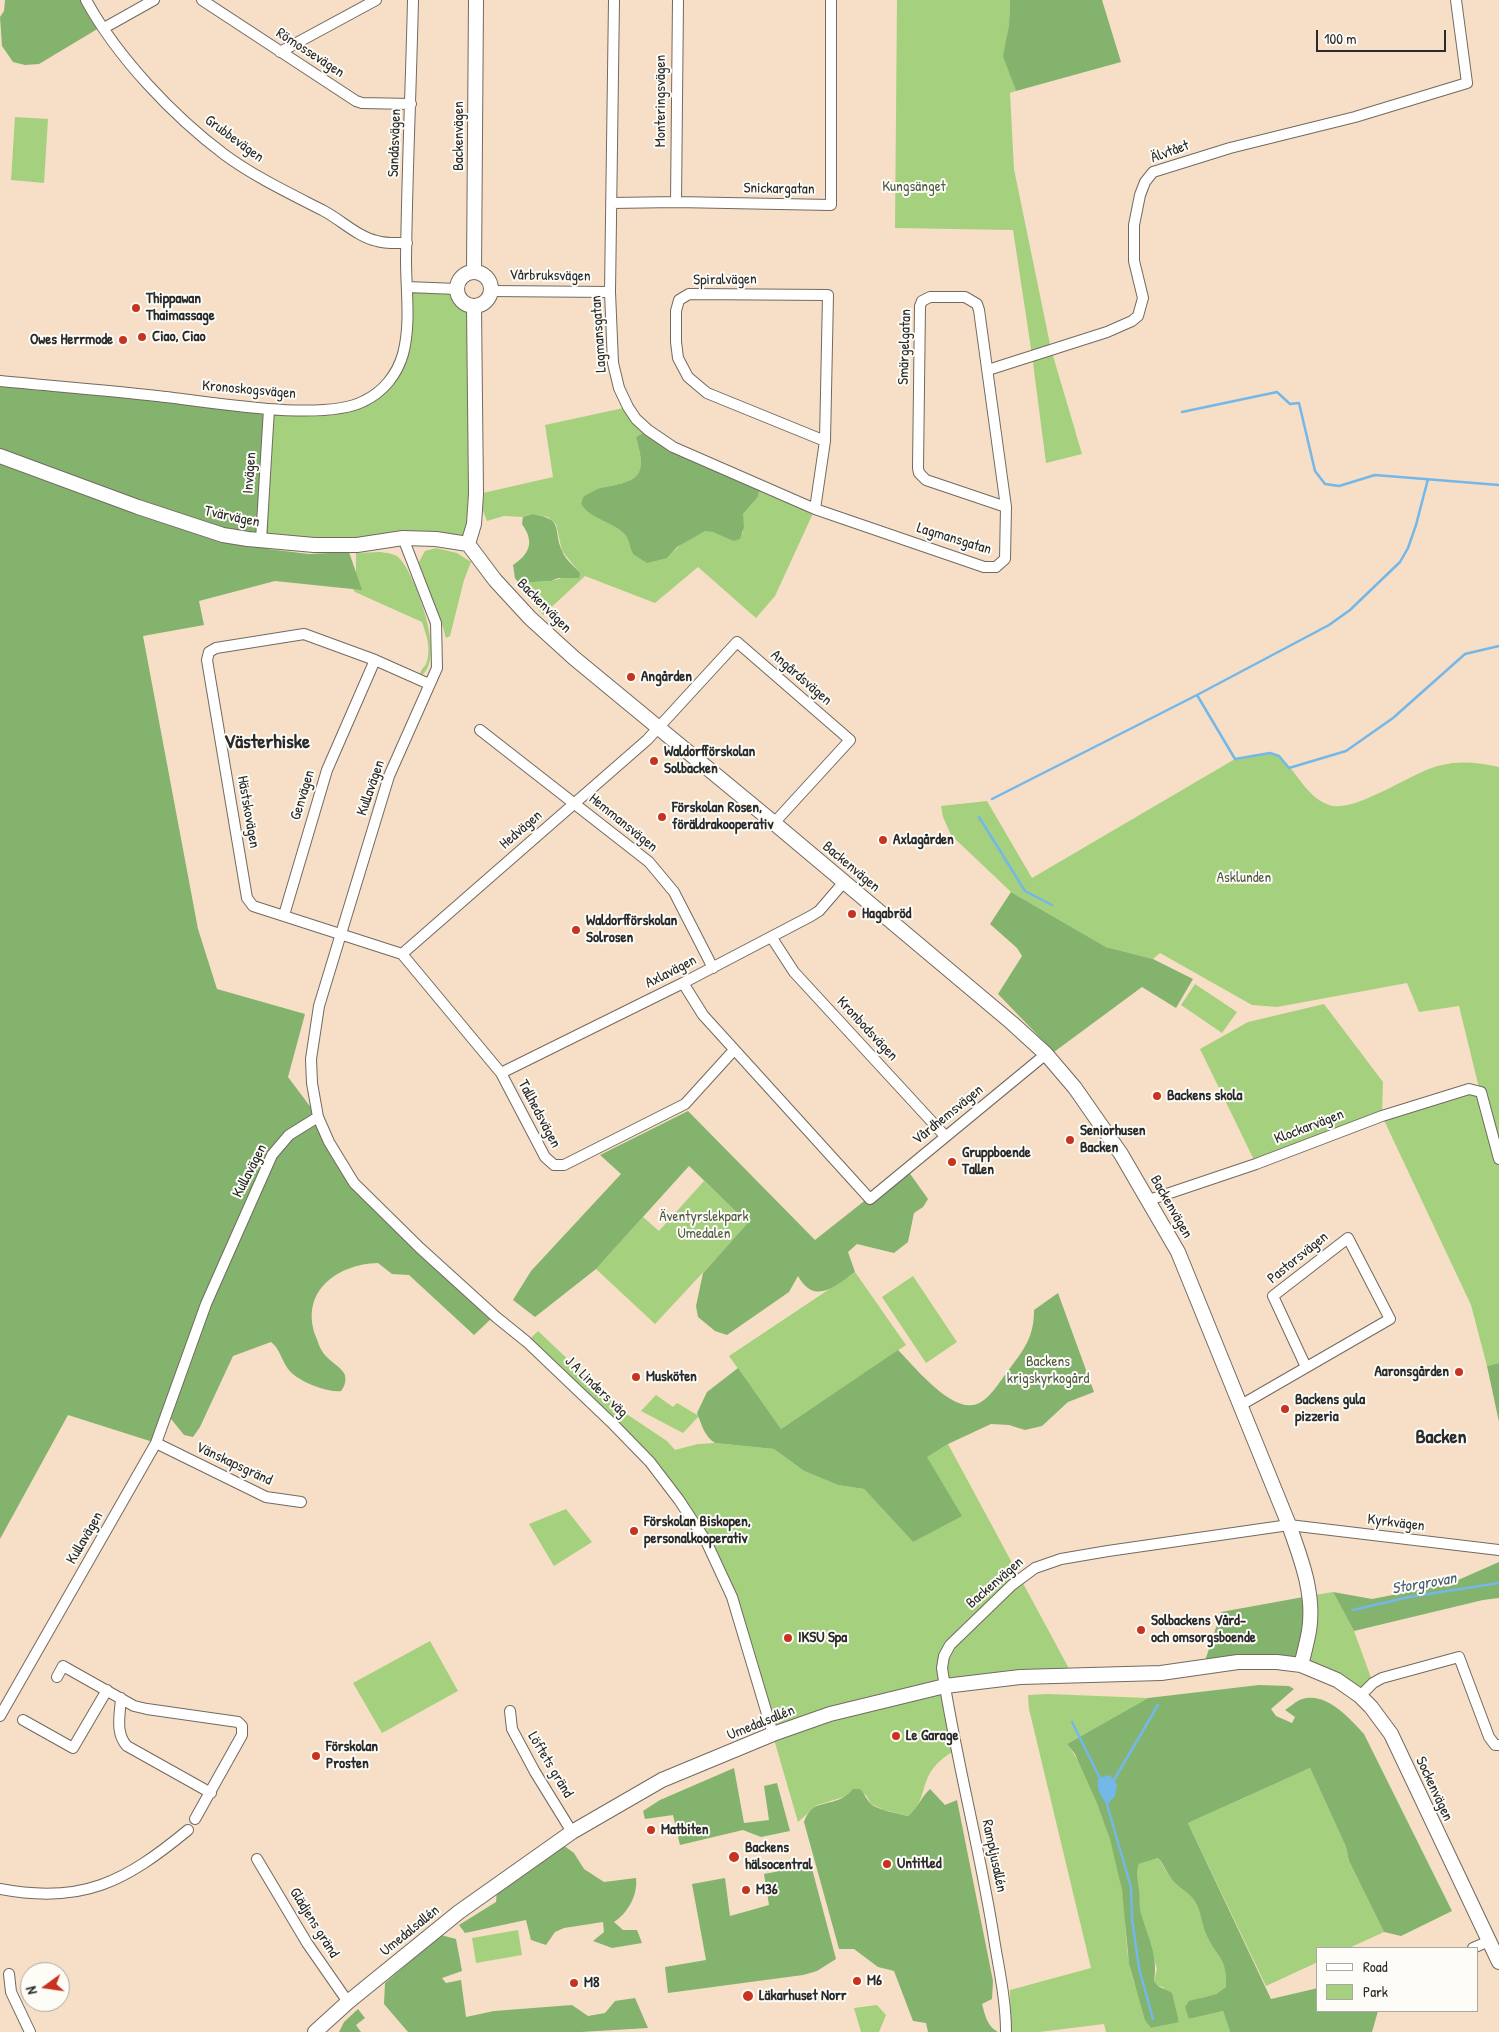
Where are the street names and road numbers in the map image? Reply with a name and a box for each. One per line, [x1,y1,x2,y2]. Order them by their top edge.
street label: Römossevägen [272,24,348,82]
street label: Monteringsvägen [652,55,670,147]
street label: Backenvägen [450,101,468,171]
street label: Sandåsvägen [385,109,405,177]
street label: Grubbevägen [201,112,267,166]
street label: Älvtået [1148,137,1192,167]
street label: Snickargatan [743,179,815,199]
street label: Vårbruksvägen [509,266,591,286]
street label: Spiralvägen [693,270,757,290]
street label: Lagmansgatan [587,295,611,373]
street label: Smärgelgatan [895,309,915,385]
street label: Kronoskogsvägen [201,377,297,403]
street label: Invägen [240,452,260,494]
street label: Tvärvägen [203,502,261,532]
street label: Lagmansgatan [914,519,994,559]
street label: Backenvägen [513,575,575,637]
street label: Angårdsvägen [767,646,835,710]
street label: Kullavägen [353,758,389,818]
street label: Genvägen [287,768,319,822]
street label: Hästskovägen [233,774,263,850]
street label: Hemmansvägen [585,790,661,856]
street label: Hedvägen [496,807,546,853]
street label: Backenvägen [819,838,883,896]
street label: Axlavägen [642,951,700,993]
street label: Kronbodsvägen [833,993,901,1065]
street label: Tallhedsvägen [514,1077,564,1151]
street label: Vårdhemsvägen [909,1081,987,1149]
street label: Klockarvägen [1272,1106,1346,1148]
street label: Kullavägen [229,1141,271,1201]
street label: Backenvägen [1146,1172,1196,1242]
street label: Pastorsvägen [1264,1228,1332,1288]
street label: J A Linders väg [561,1352,631,1422]
street label: Vänskapsgränd [193,1438,275,1490]
street label: Kullavägen [63,1509,107,1567]
street label: Kyrkvägen [1366,1511,1426,1535]
street label: Backenvägen [963,1553,1027,1613]
street label: Umedalsallén [725,1701,797,1745]
street label: Löftets gränd [523,1729,577,1801]
street label: Sockenvägen [1411,1754,1457,1824]
street label: Rampljusallén [978,1818,1010,1894]
street label: Glädjens gränd [285,1885,343,1961]
street label: Umedalsallén [377,1902,443,1960]

